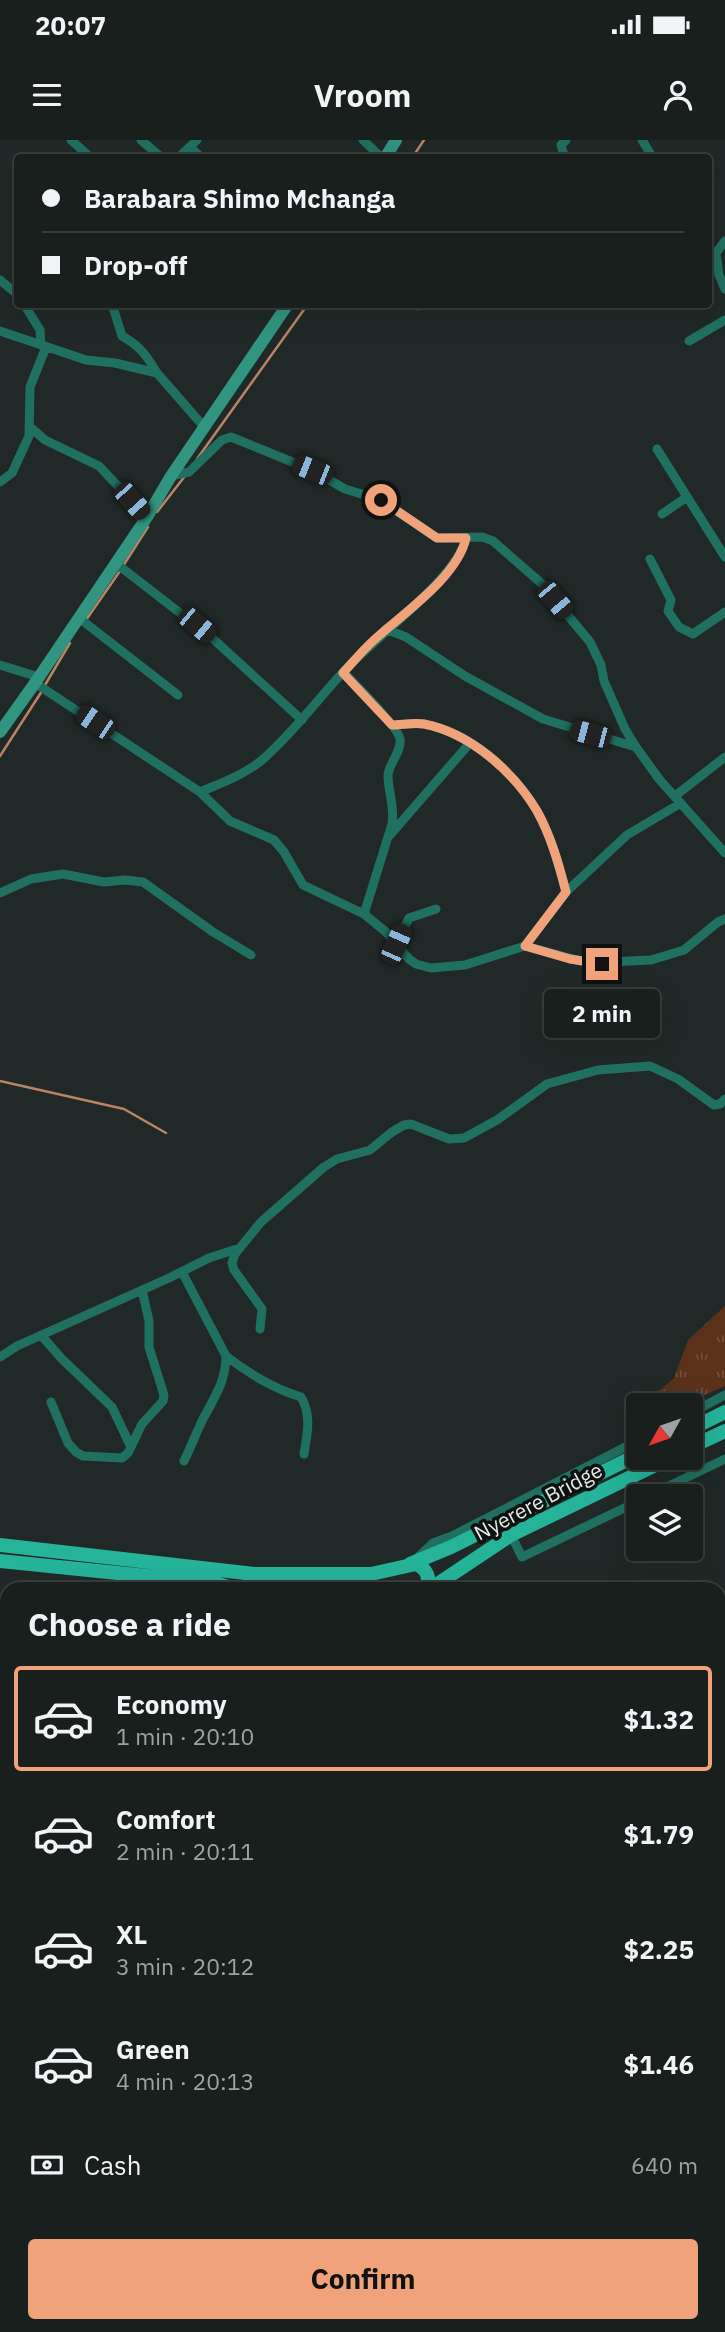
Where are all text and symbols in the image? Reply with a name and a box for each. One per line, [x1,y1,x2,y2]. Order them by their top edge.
text: 20:07 [35,8,106,42]
text: Vroom [314,74,411,116]
icon: menu [28,76,66,114]
icon: person [659,76,697,114]
text: Barabara Shimo Mchanga [84,181,396,215]
text: Drop-off [84,248,187,282]
car [289,452,336,488]
car [111,478,154,524]
route start [365,484,397,516]
car [534,577,577,623]
car [175,603,220,647]
car [72,702,119,742]
car [567,718,614,750]
car [378,921,415,967]
route end [586,948,618,980]
callout: 2 min [544,988,660,1038]
text: 2 min [572,998,632,1028]
north arrow [626,1393,704,1470]
map controls [626,1393,703,1561]
street label: Nyerere Bridge [469,1455,607,1547]
button: layers [626,1484,703,1561]
text: Choose a ride [28,1603,231,1645]
icon: car [32,1687,95,1750]
text: Economy [116,1687,227,1721]
text: $1.32 [624,1702,694,1736]
text: 1 min · 20:10 [116,1721,254,1751]
icon: car [32,1802,95,1865]
text: Comfort [116,1802,215,1836]
text: $1.79 [624,1817,694,1851]
text: 2 min · 20:11 [116,1836,254,1866]
icon: car [32,1917,95,1980]
text: XL [116,1917,147,1951]
text: $2.25 [624,1932,694,1966]
text: 3 min · 20:12 [116,1951,254,1981]
icon: car [32,2032,95,2095]
text: Green [116,2032,190,2066]
text: $1.46 [624,2047,694,2081]
text: 4 min · 20:13 [116,2066,254,2096]
icon: cash [28,2146,66,2184]
text: Cash [84,2148,141,2182]
text: 640 m [631,2150,698,2180]
button: Confirm [28,2239,698,2319]

